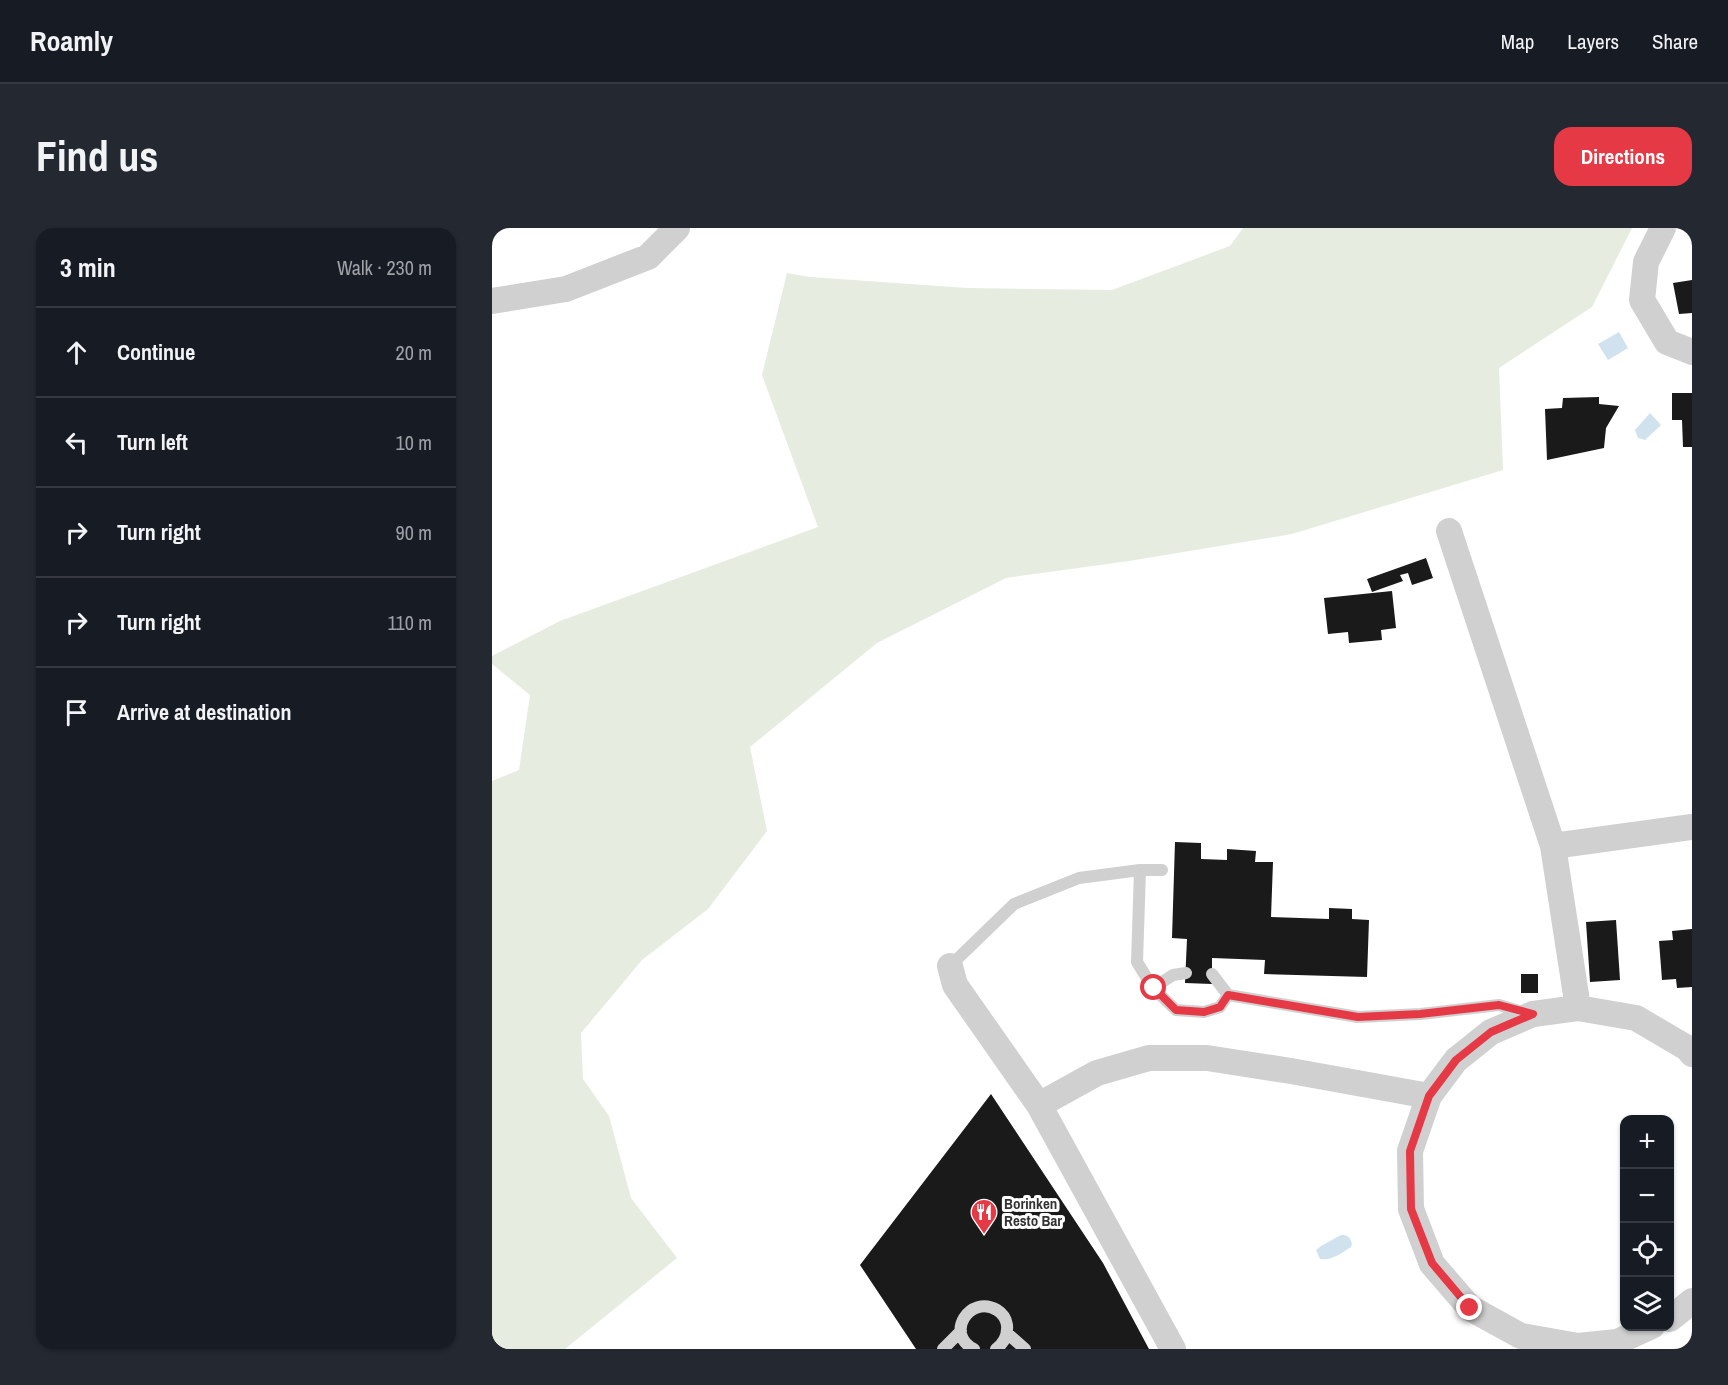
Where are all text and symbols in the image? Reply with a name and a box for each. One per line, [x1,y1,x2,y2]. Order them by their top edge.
text: Roamly [30,22,113,60]
text: Map [1501,27,1534,56]
text: Layers [1567,27,1619,56]
text: Share [1652,27,1698,56]
button: Directions [1554,127,1692,186]
text: Find us [36,128,158,184]
text: 3 min [60,250,116,285]
text: Walk · 230 m [337,254,432,281]
icon: ahead [60,336,93,369]
text: Continue [117,337,195,367]
text: 20 m [396,339,432,366]
icon: left [60,426,93,459]
text: Turn left [117,427,188,457]
text: 10 m [396,429,432,456]
icon: right [60,516,93,549]
text: Turn right [117,517,201,547]
text: 90 m [396,519,432,546]
icon: right [60,606,93,639]
text: Turn right [117,607,201,637]
text: 110 m [388,609,432,636]
icon: arrive [60,696,93,729]
text: Arrive at destination [117,697,291,727]
route start [1140,974,1166,1000]
map controls [1620,1115,1674,1331]
button: + [1620,1115,1674,1169]
button: − [1620,1169,1674,1223]
place label: Borinken Resto Bar [1004,1193,1062,1231]
restaurant icon: Borinken Resto Bar [969,1197,999,1235]
button: locate [1620,1223,1674,1277]
button: layers [1620,1277,1674,1331]
route end [1456,1294,1482,1320]

